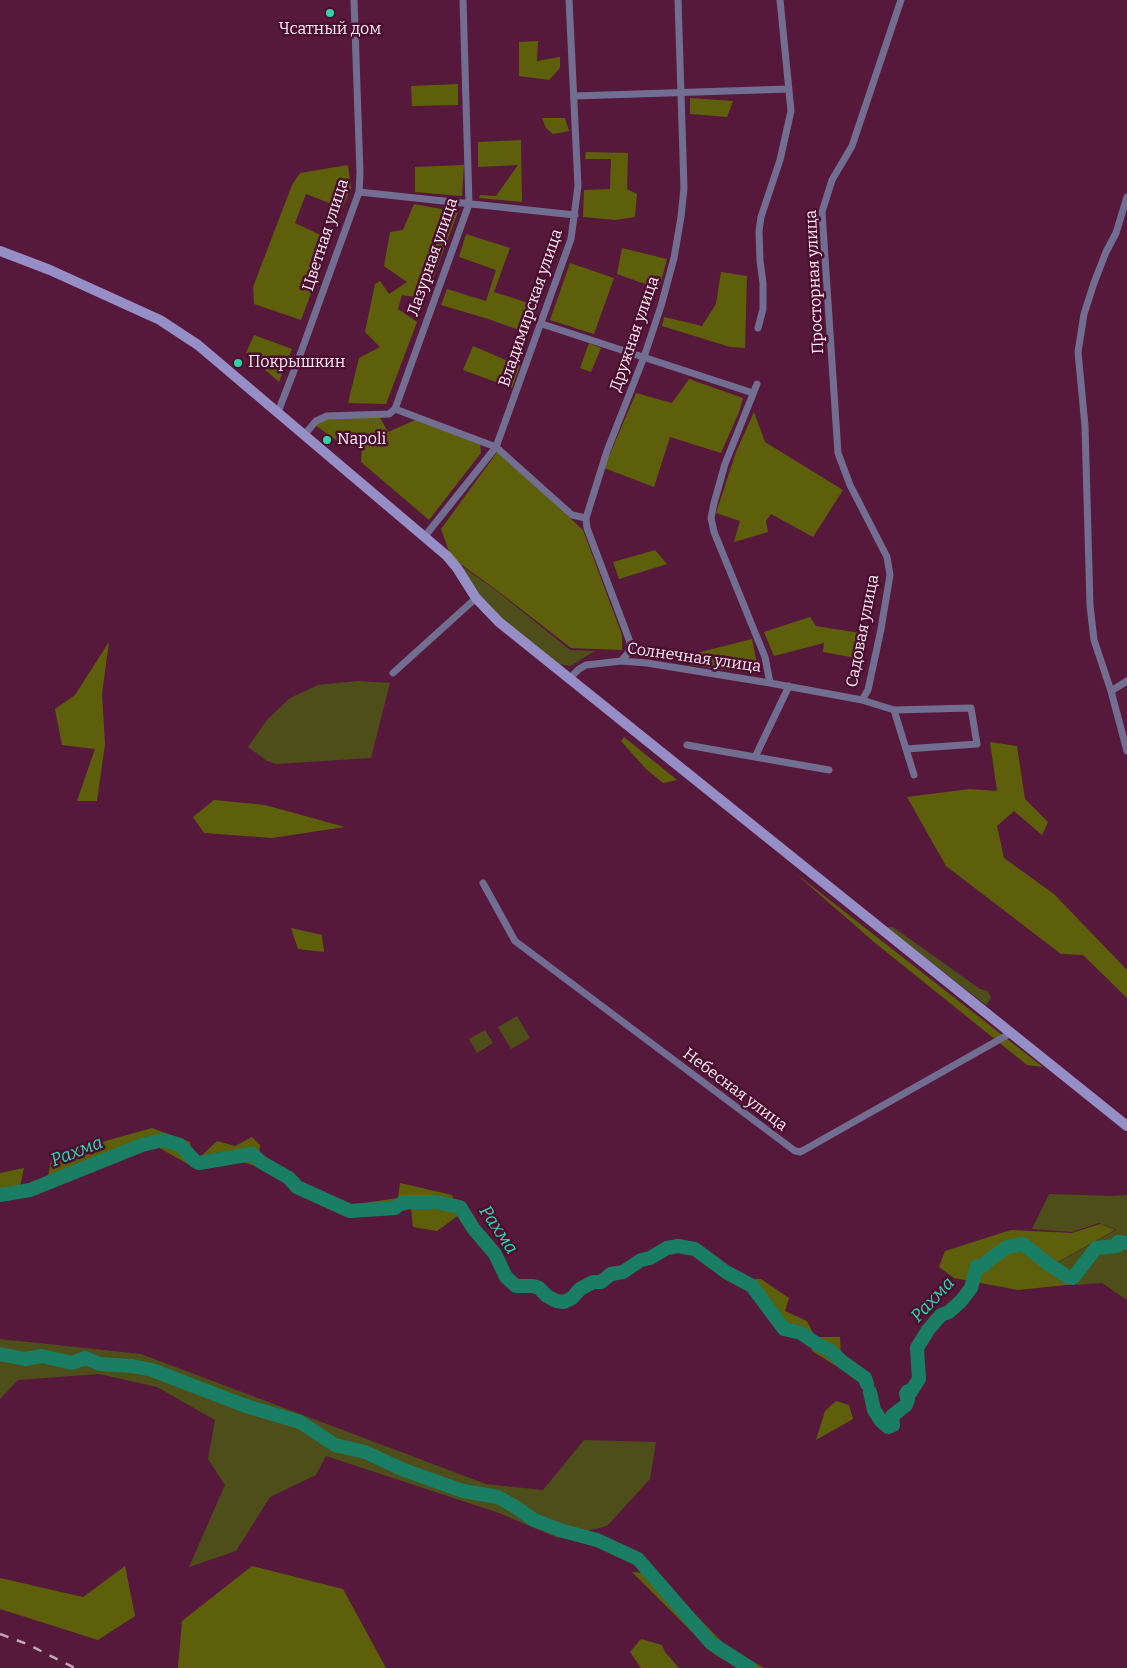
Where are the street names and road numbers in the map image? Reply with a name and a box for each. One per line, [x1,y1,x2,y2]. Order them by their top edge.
street label: Цветная улица [299,176,353,294]
street label: Лазурная улица [404,195,462,319]
street label: Просторная улица [802,209,828,355]
street label: Владимирская улица [495,227,567,389]
street label: Дружная улица [606,274,664,394]
street label: Садовая улица [843,573,883,689]
street label: Солнечная улица [626,639,762,677]
street label: Небесная улица [679,1044,791,1136]

